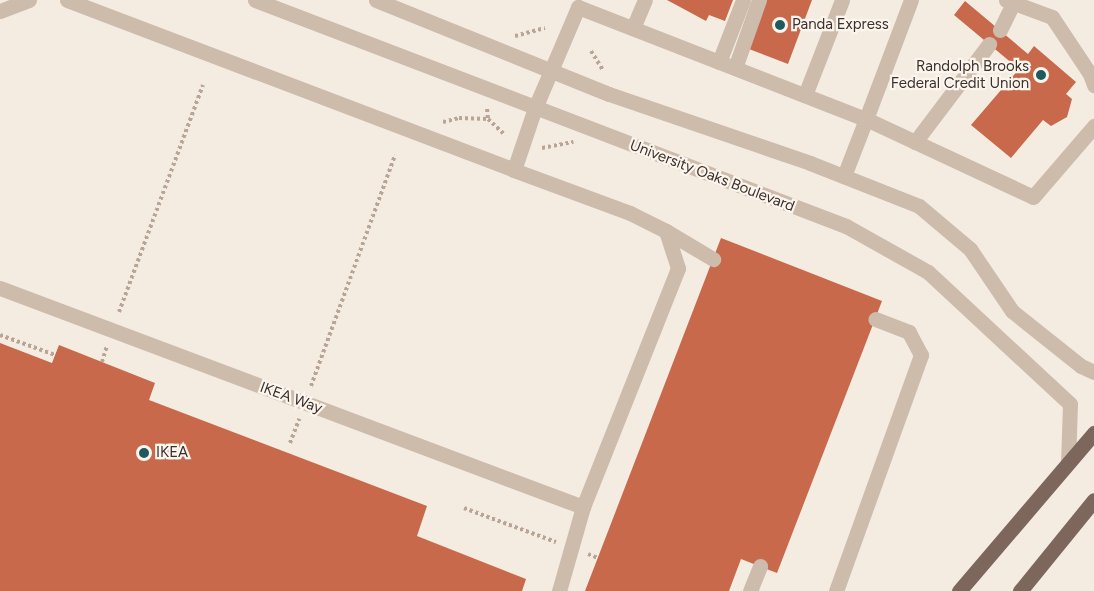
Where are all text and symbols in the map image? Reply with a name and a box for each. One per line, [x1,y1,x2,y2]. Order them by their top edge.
place label: Panda Express [792,16,889,34]
marker: Panda Express [773,18,787,32]
place label: Randolph Brooks Federal Credit Union [891,57,1029,92]
marker: Randolph Brooks Federal Credit Union [1034,68,1048,82]
street label: University Oaks Boulevard [627,136,797,216]
street label: IKEA Way [257,378,325,418]
place label: IKEA [156,444,188,462]
marker: IKEA [137,446,151,460]

